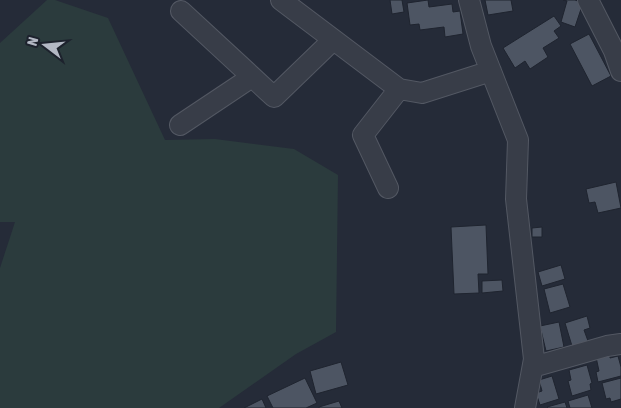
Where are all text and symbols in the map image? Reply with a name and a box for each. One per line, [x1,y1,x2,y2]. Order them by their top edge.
north arrow [20,20,70,70]
text: N [24,35,41,48]

